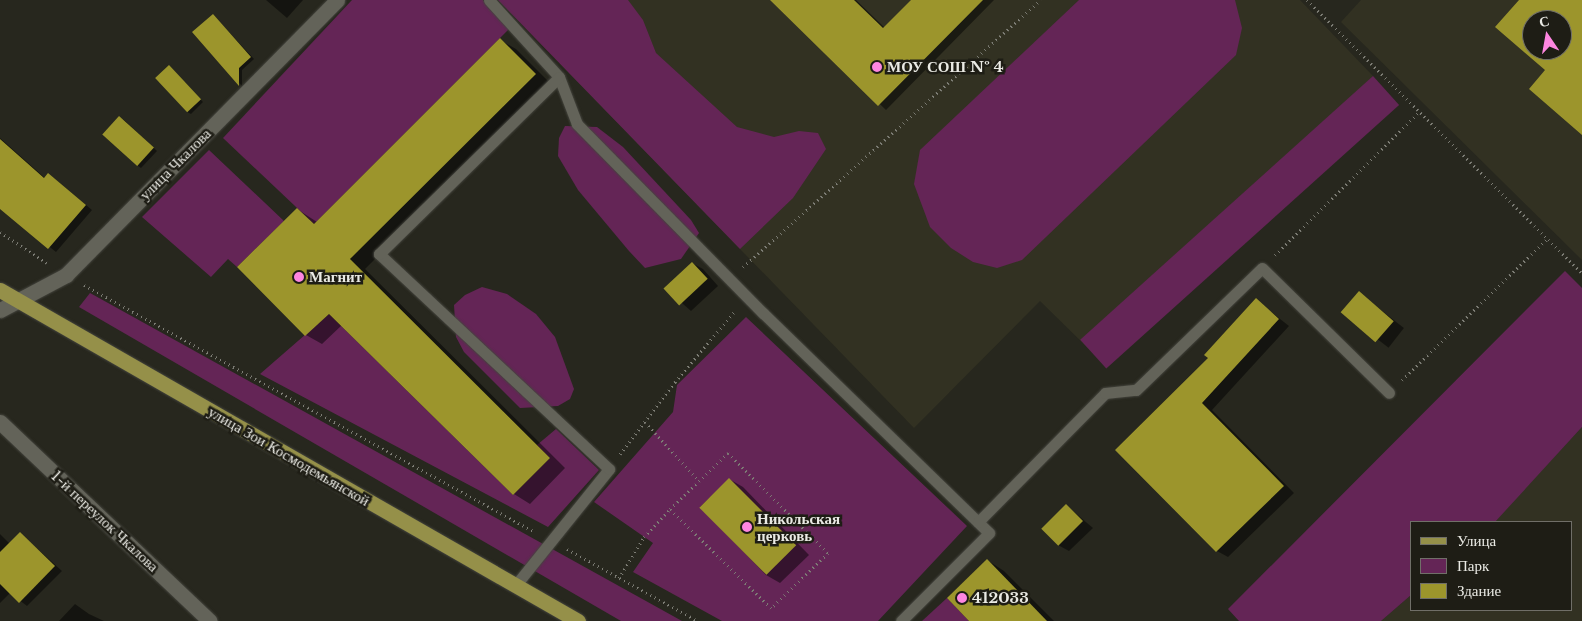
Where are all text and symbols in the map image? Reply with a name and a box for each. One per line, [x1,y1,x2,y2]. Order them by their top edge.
north arrow [1522,10,1572,60]
text: С [1537,11,1551,31]
place label: МОУ СОШ № 4 [887,58,1004,76]
marker: МОУ СОШ № 4 [871,61,883,73]
street label: улица Чкалова [136,125,214,203]
place label: Магнит [309,268,362,286]
marker: Магнит [293,271,305,283]
street label: улица Зои Космодемьянской [205,402,373,510]
street label: 1-й переулок Чкалова [48,467,162,575]
place label: Никольская церковь [757,509,840,544]
marker: Никольская церковь [741,521,753,533]
legend [1410,521,1572,611]
text: Улица [1457,531,1496,550]
text: Парк [1457,556,1489,575]
text: Здание [1457,581,1501,600]
place label: 412033 [972,589,1029,607]
marker: 412033 [956,592,968,604]

